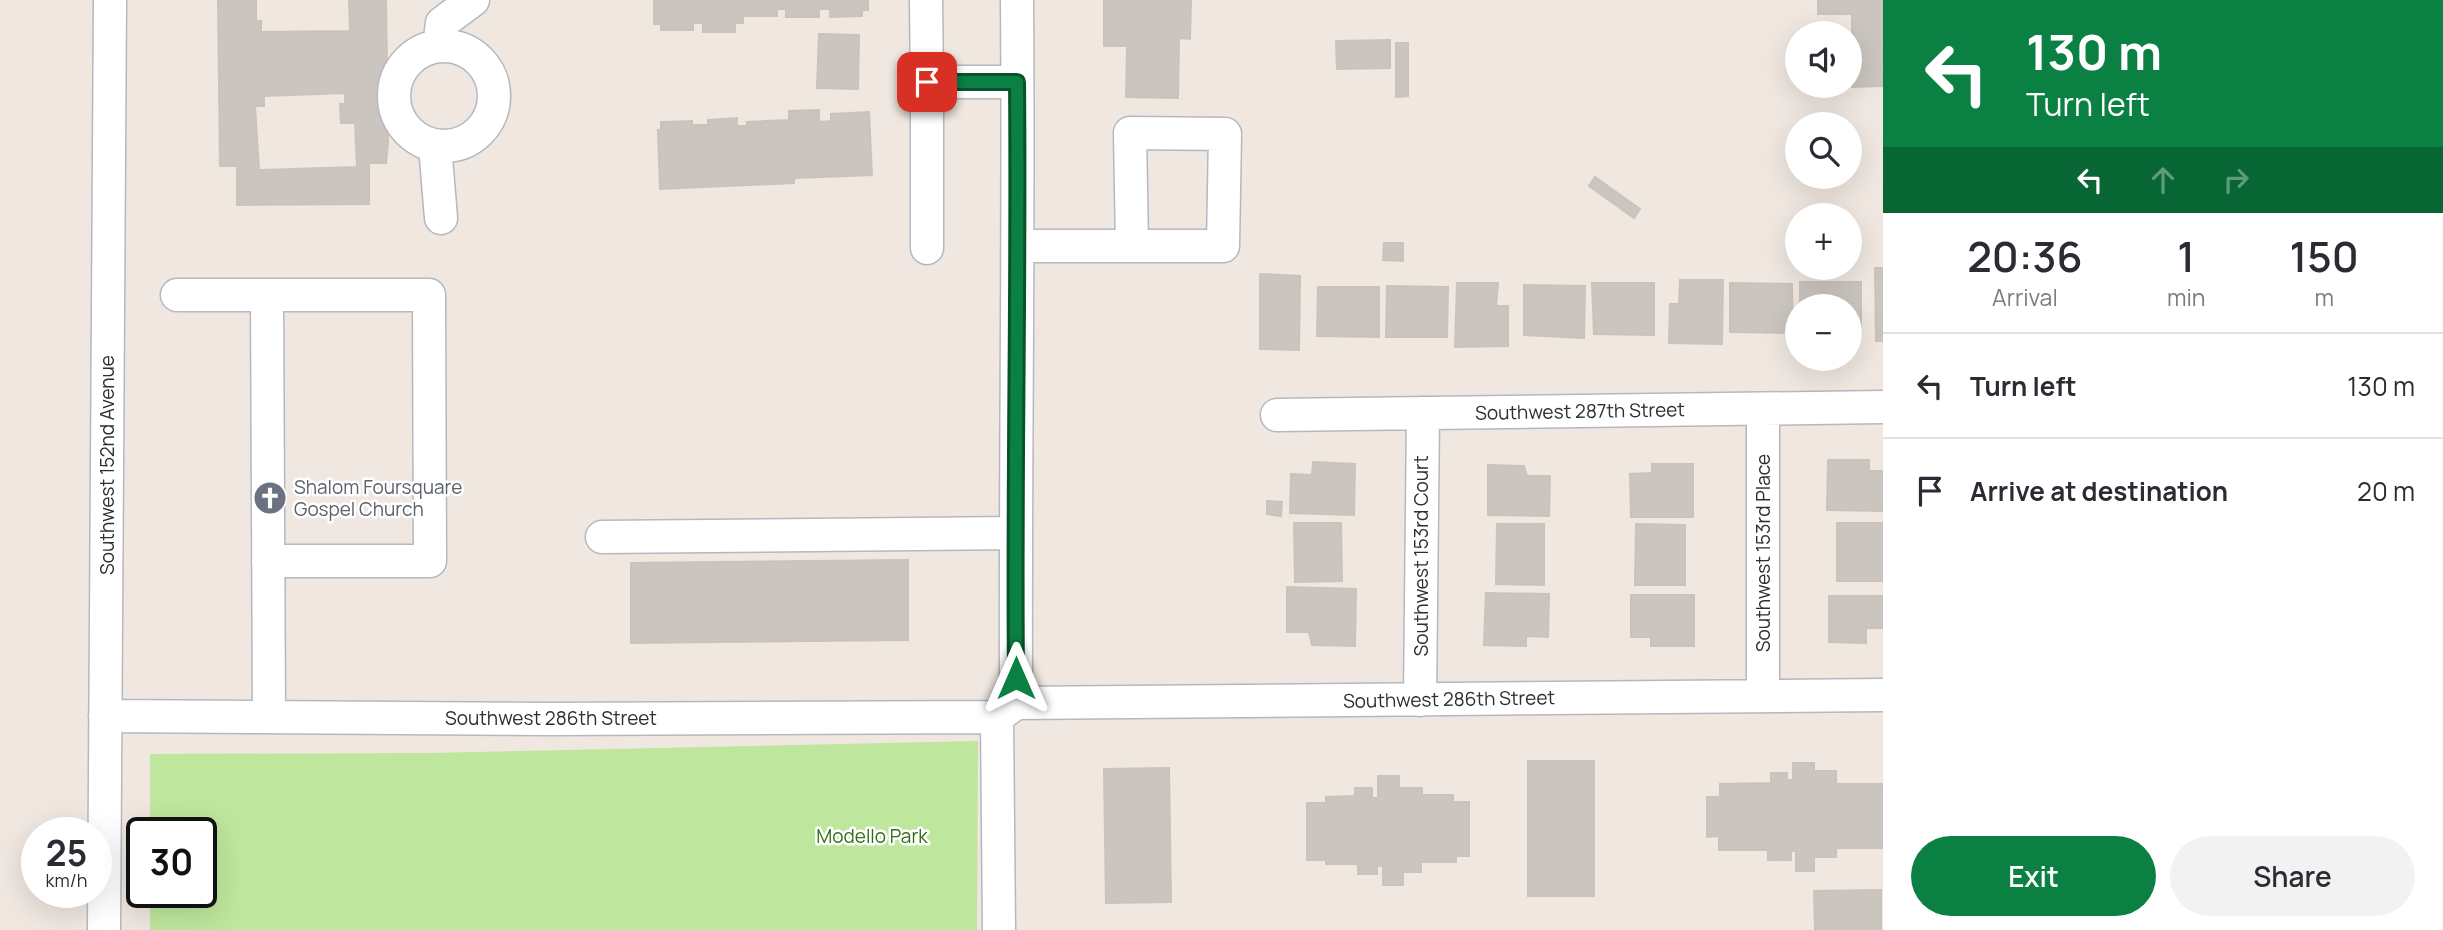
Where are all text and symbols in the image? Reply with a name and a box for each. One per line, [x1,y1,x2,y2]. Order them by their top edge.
text: 130 m [2026,18,2162,85]
map controls [1785,21,1862,371]
button: sound [1785,21,1862,98]
icon: left [1911,28,2002,119]
pin [897,52,957,112]
icon: arrive [908,63,946,101]
text: Turn left [2026,82,2150,126]
button: search [1785,112,1862,189]
icon: left [2071,161,2109,199]
icon: ahead [2144,161,2182,199]
icon: right [2217,161,2255,199]
button: + [1785,203,1862,280]
text: 20:36 [1967,227,2083,285]
text: 1 [2177,227,2195,285]
text: 150 [2290,227,2359,285]
text: Arrival [1992,281,2058,313]
text: min [2167,281,2205,313]
text: m [2314,281,2334,313]
button: − [1785,294,1862,371]
street label: Southwest 152nd Avenue [94,355,120,575]
icon: left [1911,367,1949,405]
text: Turn left [1970,368,2077,404]
text: 130 m [2347,368,2415,404]
street label: Southwest 287th Street [1475,396,1685,426]
street label: Southwest 153rd Place [1750,454,1776,652]
street label: Southwest 153rd Court [1408,455,1434,657]
icon: arrive [1911,472,1949,510]
text: Arrive at destination [1970,473,2228,509]
text: 20 m [2357,473,2415,509]
place label: Shalom Foursquare Gospel Church [294,474,462,522]
church icon: Shalom Foursquare Gospel Church [251,479,289,517]
position arrow [979,641,1053,715]
street label: Southwest 286th Street [1343,684,1555,714]
street label: Southwest 286th Street [445,705,657,731]
speed limit sign: 30 [126,817,217,908]
park label: Modello Park [816,823,928,849]
text: 25 [46,829,87,877]
button: Exit [1911,836,2156,916]
button: Share [2170,836,2415,916]
text: km/h [46,868,87,892]

